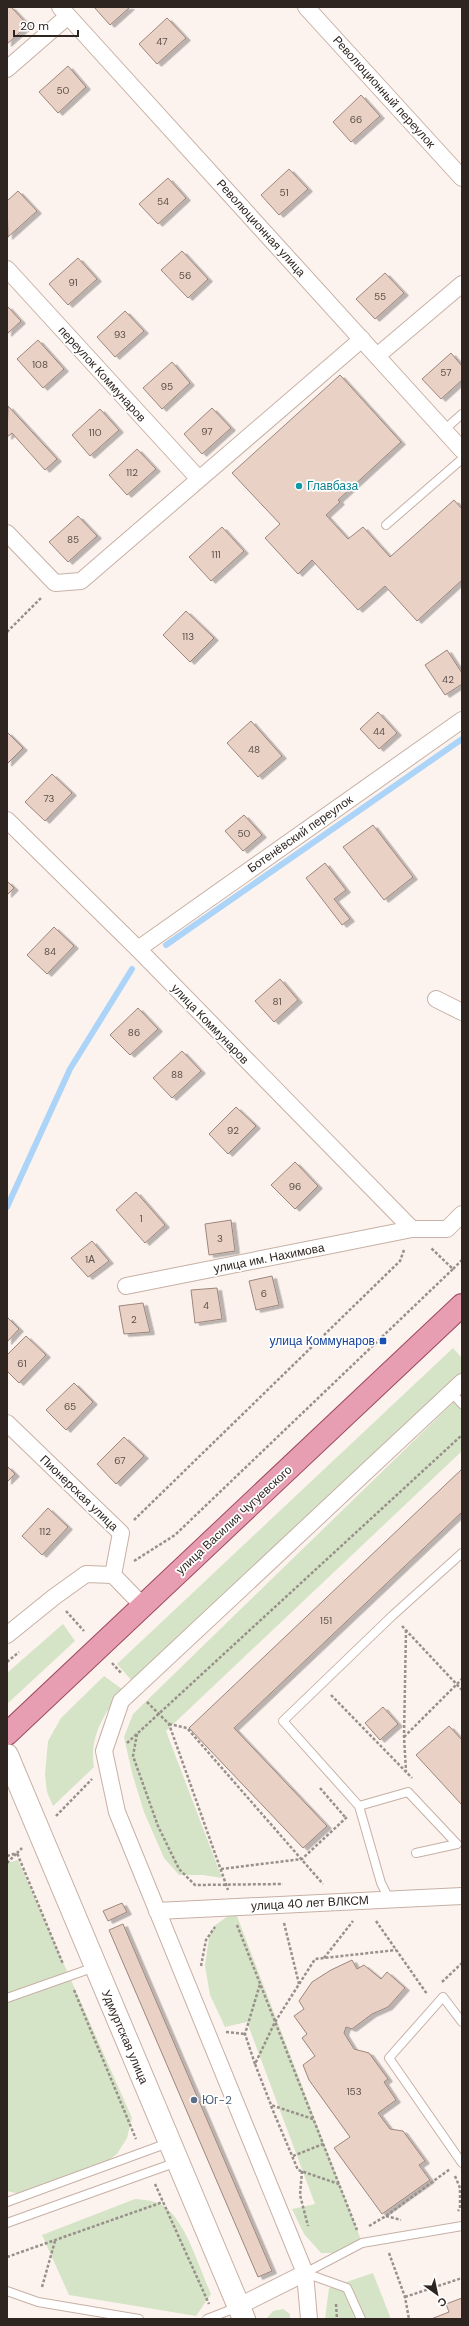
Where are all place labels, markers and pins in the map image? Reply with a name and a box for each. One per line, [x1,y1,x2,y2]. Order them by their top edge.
place label: Главбаза [307,478,358,494]
marker: Главбаза [294,481,304,491]
place label: улица Коммунаров [269,1333,375,1349]
marker: улица Коммунаров [378,1336,388,1346]
place label: Юг-2 [202,2092,232,2108]
marker: Юг-2 [189,2095,199,2105]

